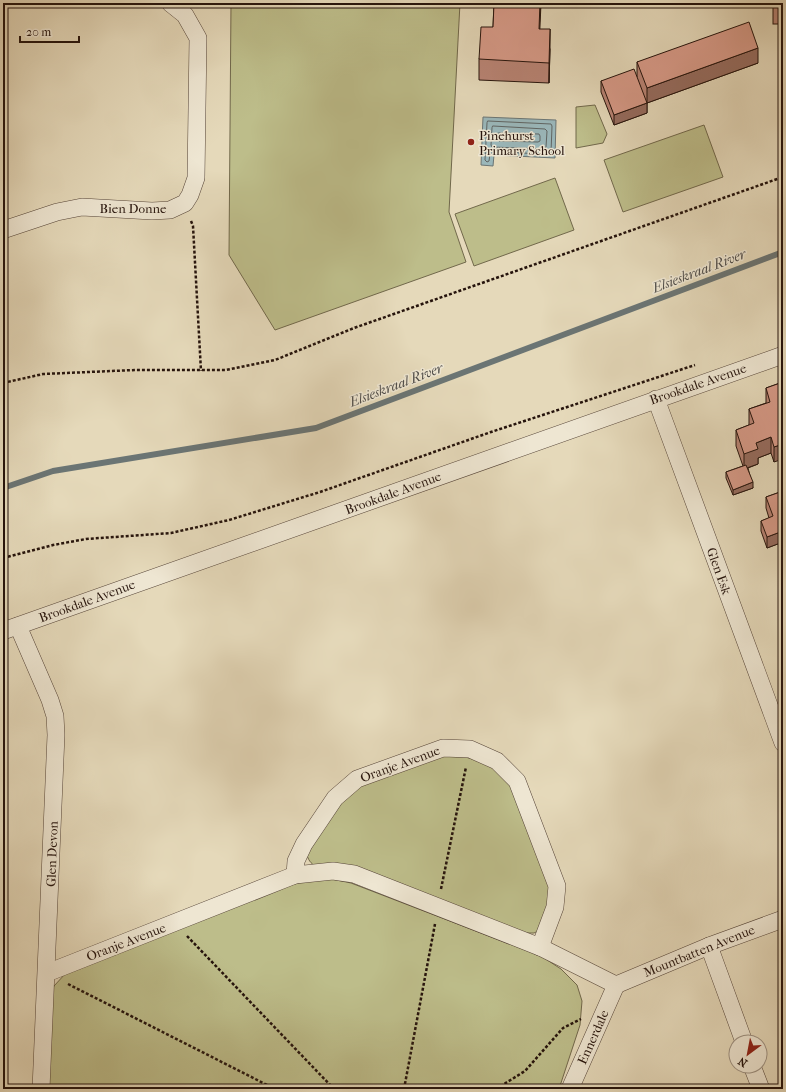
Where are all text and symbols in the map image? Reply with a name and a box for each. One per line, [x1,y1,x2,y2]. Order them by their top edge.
scale bar [20,18,79,44]
text: 20 m [26,25,51,39]
place label: Pinehurst Primary School [479,128,565,158]
marker: Pinehurst Primary School [466,137,476,147]
street label: Bien Donne [100,201,167,216]
water label: Elsieskraal River [649,245,750,297]
water label: Elsieskraal River [346,359,447,411]
street label: Brookdale Avenue [648,360,749,408]
street label: Brookdale Avenue [343,468,444,517]
street label: Glen Esk [704,545,735,597]
street label: Brookdale Avenue [37,576,138,625]
street label: Oranje Avenue [358,742,442,785]
street label: Glen Devon [43,820,61,887]
street label: Oranje Avenue [84,920,168,964]
street label: Mountbatten Avenue [641,922,757,980]
street label: Ennerdale [574,1007,612,1066]
north arrow [728,1034,768,1074]
text: N [735,1054,750,1070]

